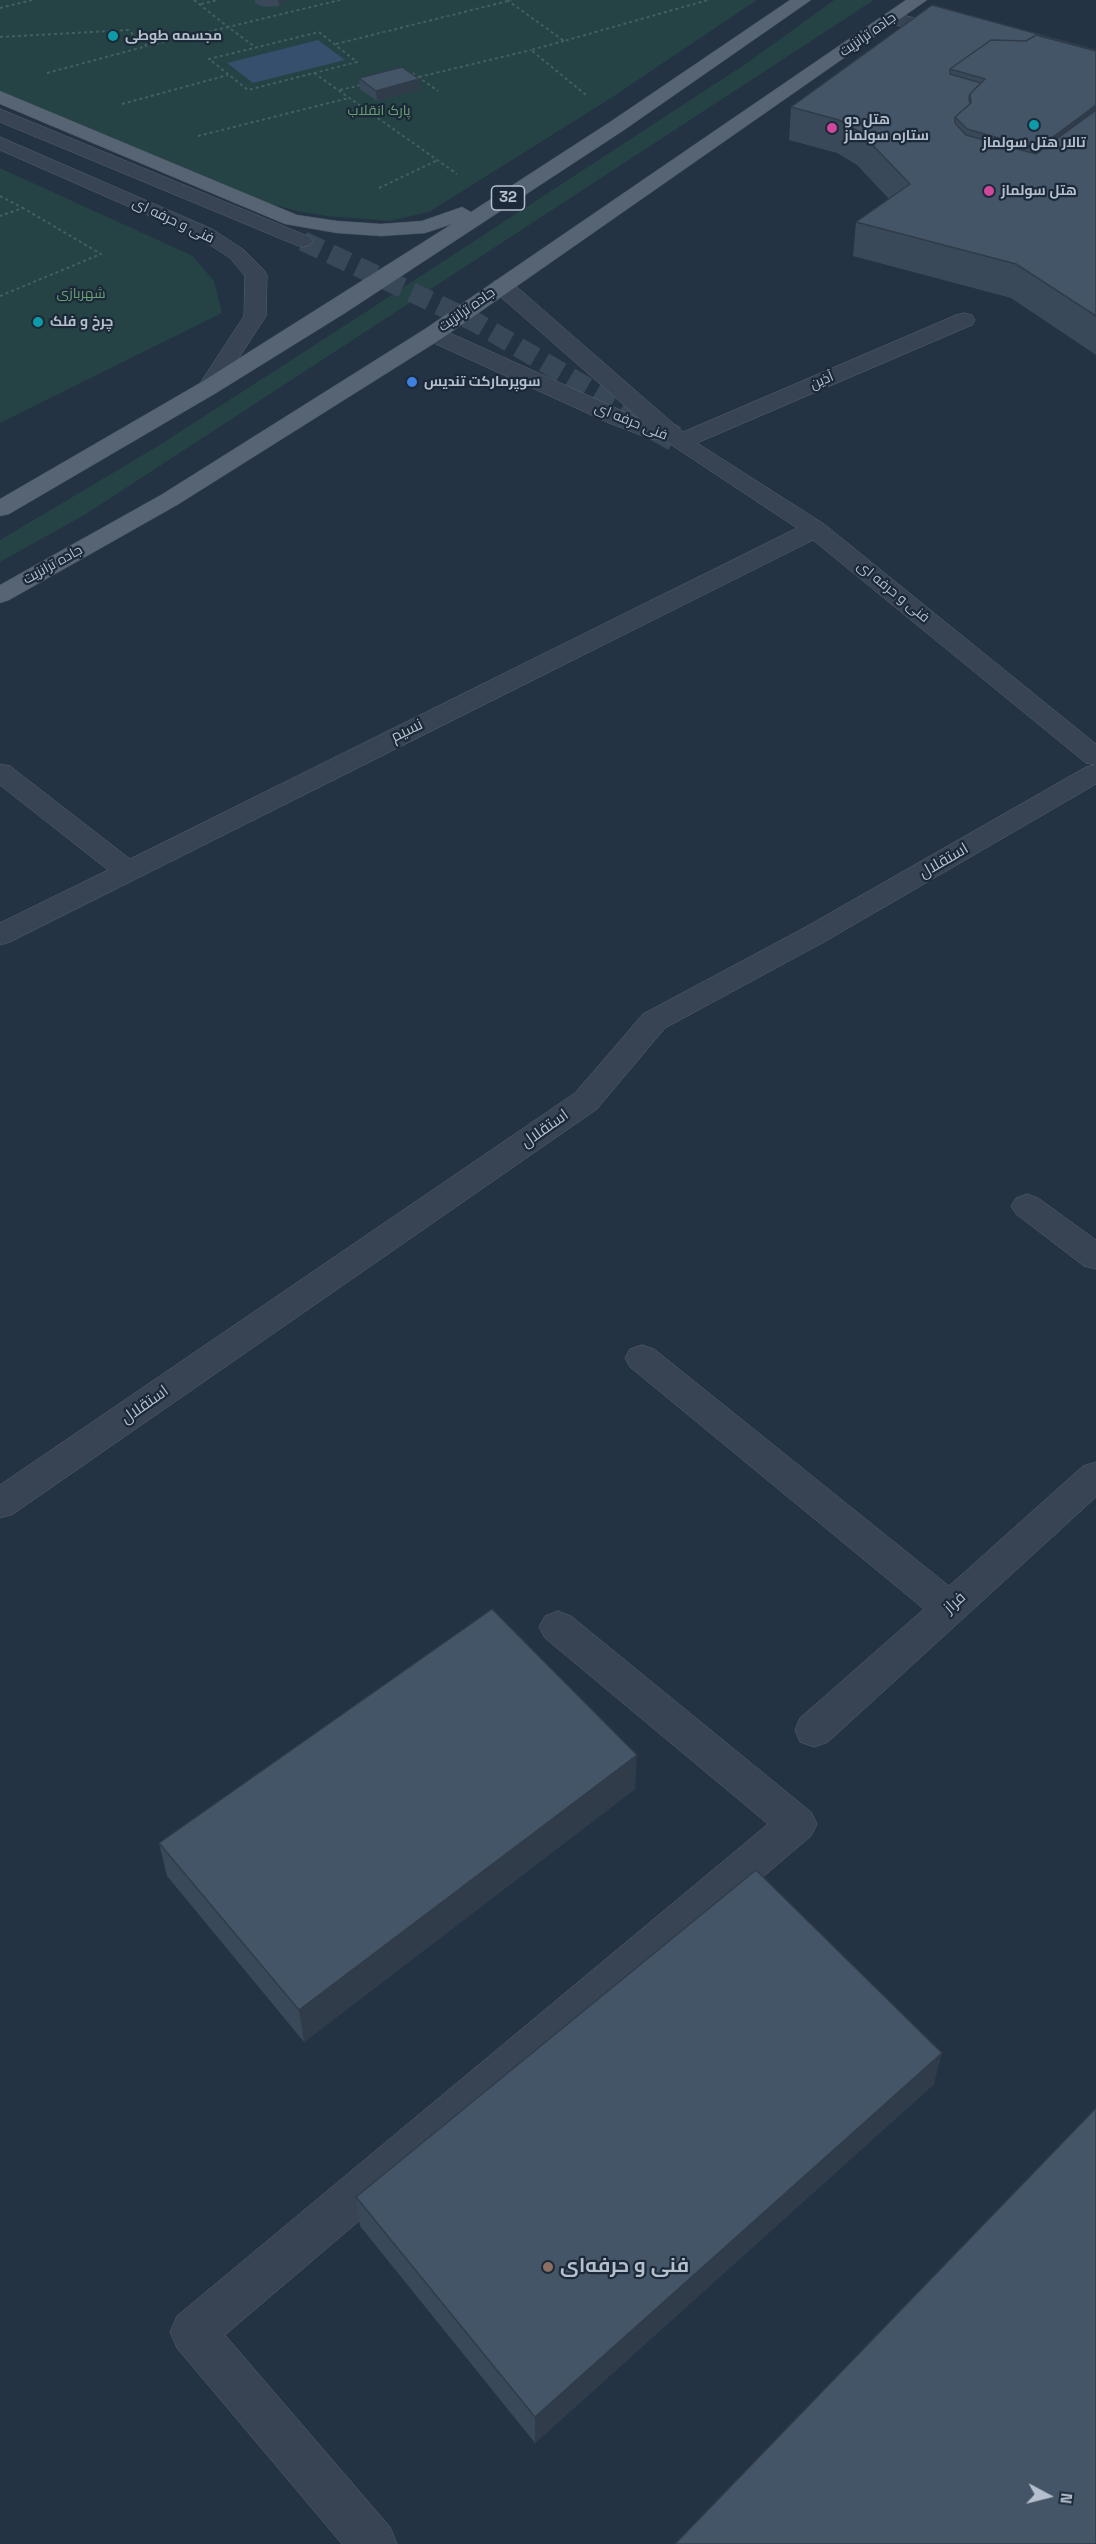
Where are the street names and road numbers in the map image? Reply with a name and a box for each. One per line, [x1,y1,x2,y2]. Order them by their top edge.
street label: جاده ترانزیت [836,9,900,61]
road number: 32 [492,186,524,210]
street label: فنی و حرفه ای [129,195,217,247]
street label: جاده ترانزیت [435,284,499,336]
street label: آذین [808,369,836,393]
street label: فنی حرفه ای [592,400,670,444]
street label: جاده ترانزیت [20,542,86,588]
street label: فنی و حرفه ای [853,558,933,626]
street label: نسيم [388,715,426,747]
street label: استقلال [916,839,972,883]
street label: استقلال [517,1106,573,1152]
street label: استقلال [117,1382,173,1428]
street label: فراز [940,1588,970,1618]

